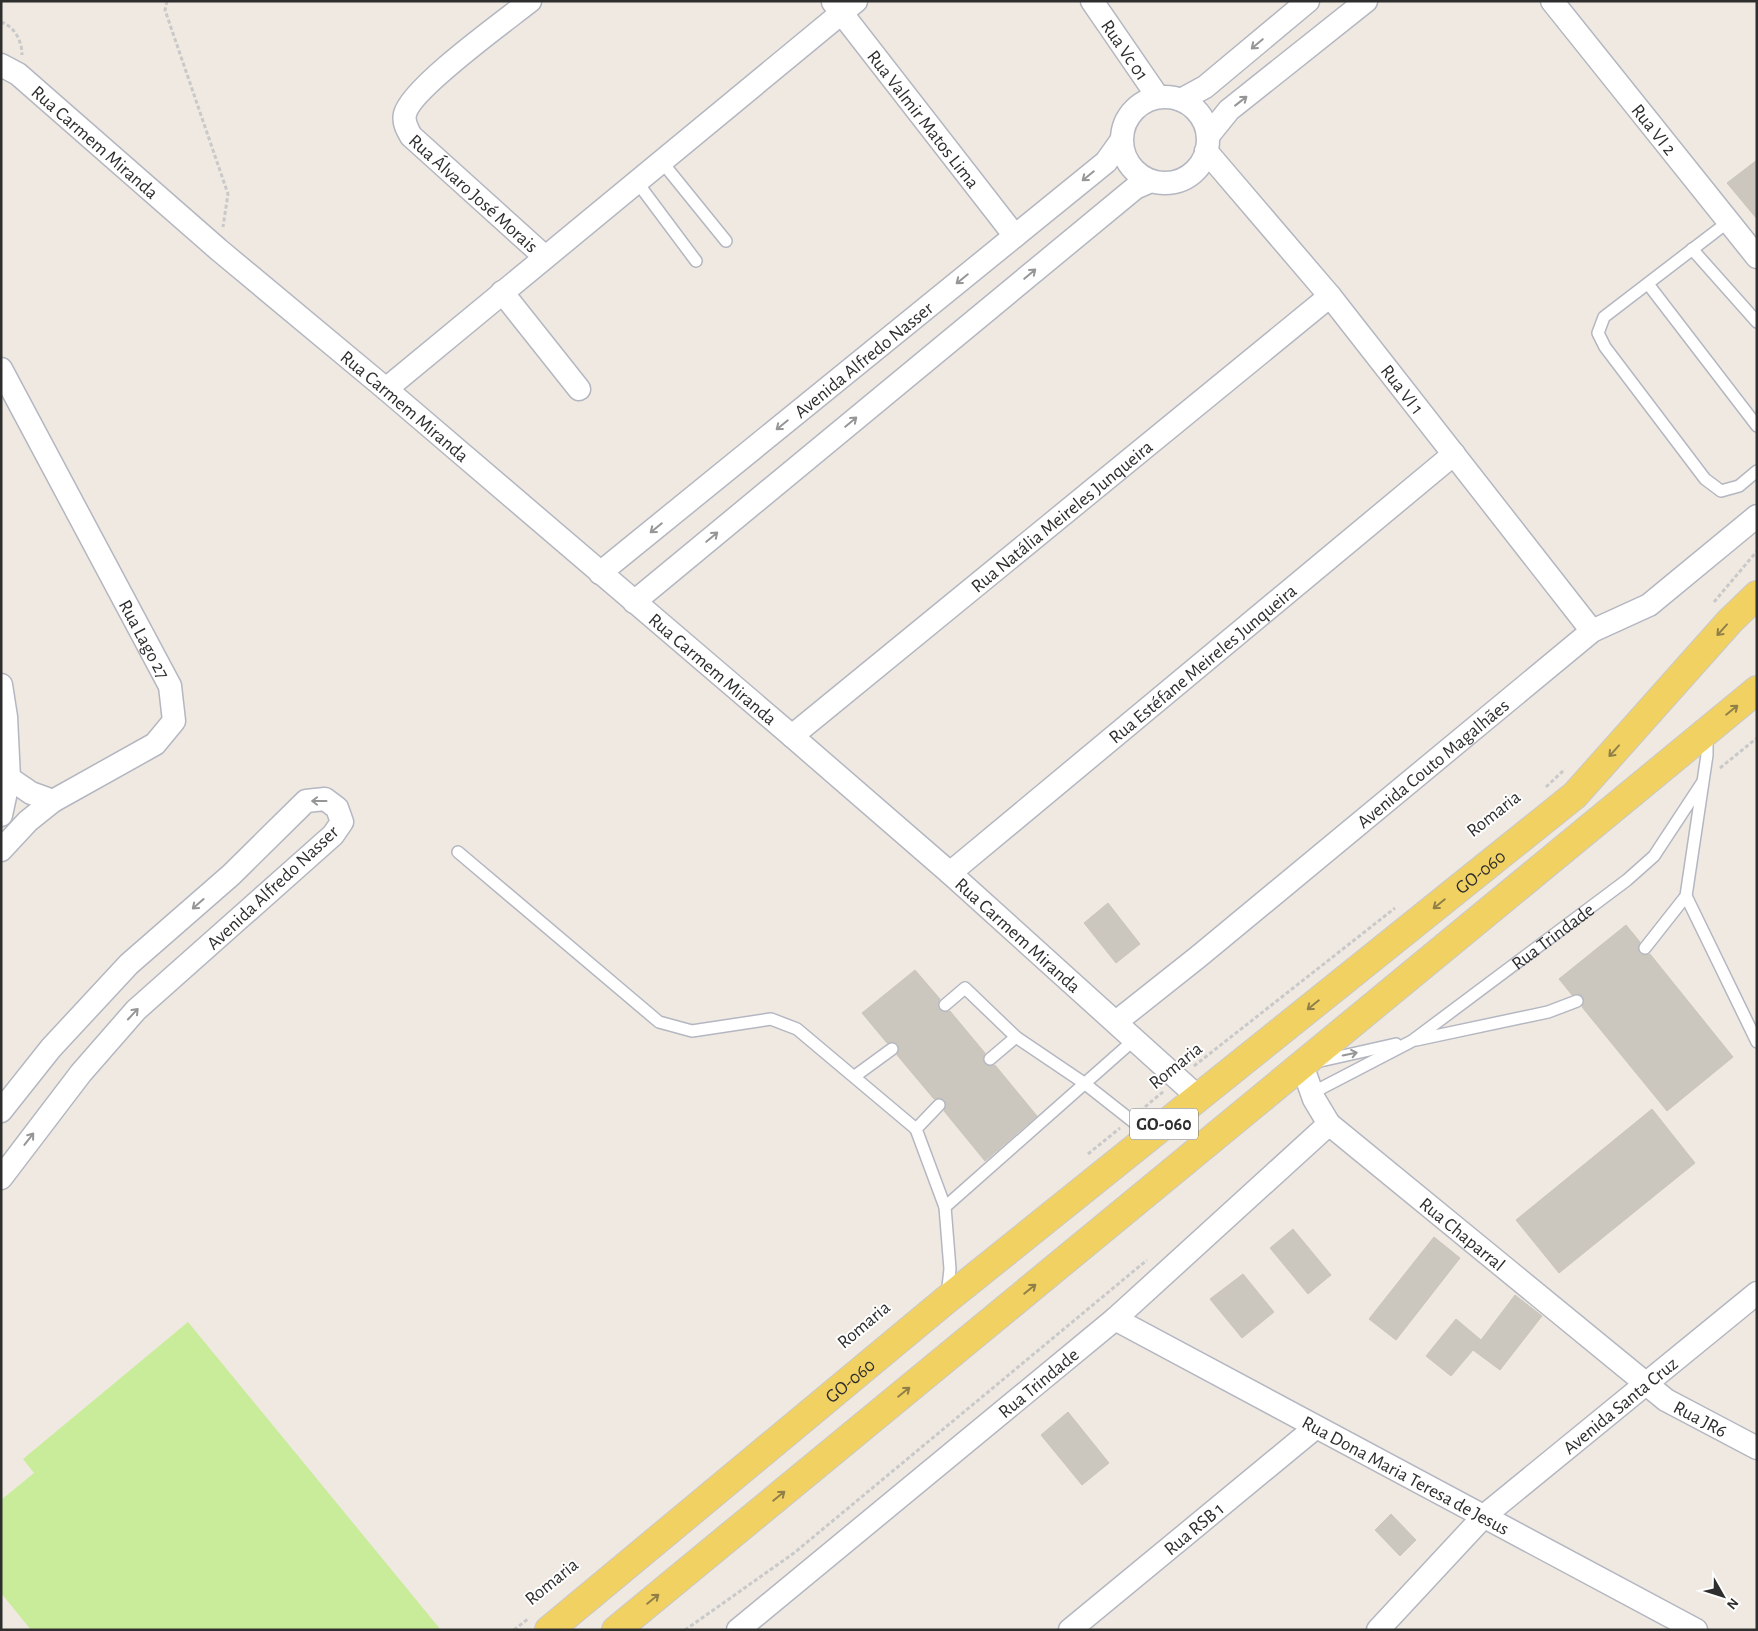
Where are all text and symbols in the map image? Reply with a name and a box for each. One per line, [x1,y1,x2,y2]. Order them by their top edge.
street label: Rua Vc 01 [1097,17,1151,84]
one-way arrow [1250,38,1263,49]
street label: Rua Valmir Matos Lima [863,47,982,193]
street label: Rua Carmem Miranda [27,83,161,203]
one-way arrow [1234,95,1247,106]
street label: Rua VI 2 [1627,101,1680,159]
street label: Rua Álvaro José Morais [405,131,541,257]
one-way arrow [1082,171,1095,182]
one-way arrow [1023,269,1036,280]
one-way arrow [956,273,969,284]
street label: Avenida Alfredo Nasser [791,299,937,422]
street label: Rua Carmem Miranda [336,347,472,466]
street label: Rua VI 1 [1377,362,1427,418]
one-way arrow [844,417,857,428]
one-way arrow [775,420,788,431]
street label: Rua Natália Meireles Junqueira [968,437,1157,596]
one-way arrow [649,522,662,534]
one-way arrow [705,532,718,543]
street label: Rua Estéfane Meireles Junqueira [1106,581,1301,748]
street label: Rua Lago 27 [115,597,172,683]
street label: Rua Carmem Miranda [645,610,780,729]
one-way arrow [1717,623,1728,636]
street label: Avenida Couto Magalhães [1354,696,1513,832]
one-way arrow [1725,705,1738,716]
one-way arrow [1608,745,1620,758]
street label: Romaria [1464,787,1524,841]
one-way arrow [311,796,327,806]
street label: Avenida Alfredo Nasser [204,822,342,954]
street label: GO-060 [1452,847,1510,898]
street label: Rua Carmem Miranda [951,875,1084,997]
one-way arrow [191,898,204,910]
one-way arrow [1433,898,1446,909]
street label: Rua Trindade [1508,900,1598,974]
one-way arrow [1306,1000,1319,1011]
one-way arrow [127,1008,139,1020]
street label: Romaria [1146,1039,1206,1093]
one-way arrow [1342,1049,1358,1059]
road number: GO-060 [1130,1108,1198,1140]
one-way arrow [24,1133,35,1146]
street label: Rua Chaparral [1415,1194,1508,1275]
one-way arrow [1023,1284,1036,1295]
street label: Romaria [834,1298,894,1352]
street label: Rua Trindade [995,1345,1083,1422]
street label: Avenida Santa Cruz [1560,1354,1682,1458]
street label: GO-060 [822,1355,879,1407]
one-way arrow [897,1387,910,1398]
street label: Rua JR6 [1670,1398,1730,1441]
street label: Rua Dona Maria Teresa de Jesus [1299,1413,1512,1539]
one-way arrow [772,1490,785,1501]
street label: Rua RSB 1 [1161,1499,1228,1559]
street label: Romaria [522,1555,582,1609]
north arrow [1698,1571,1748,1621]
one-way arrow [646,1593,659,1604]
text: N [1724,1595,1741,1612]

